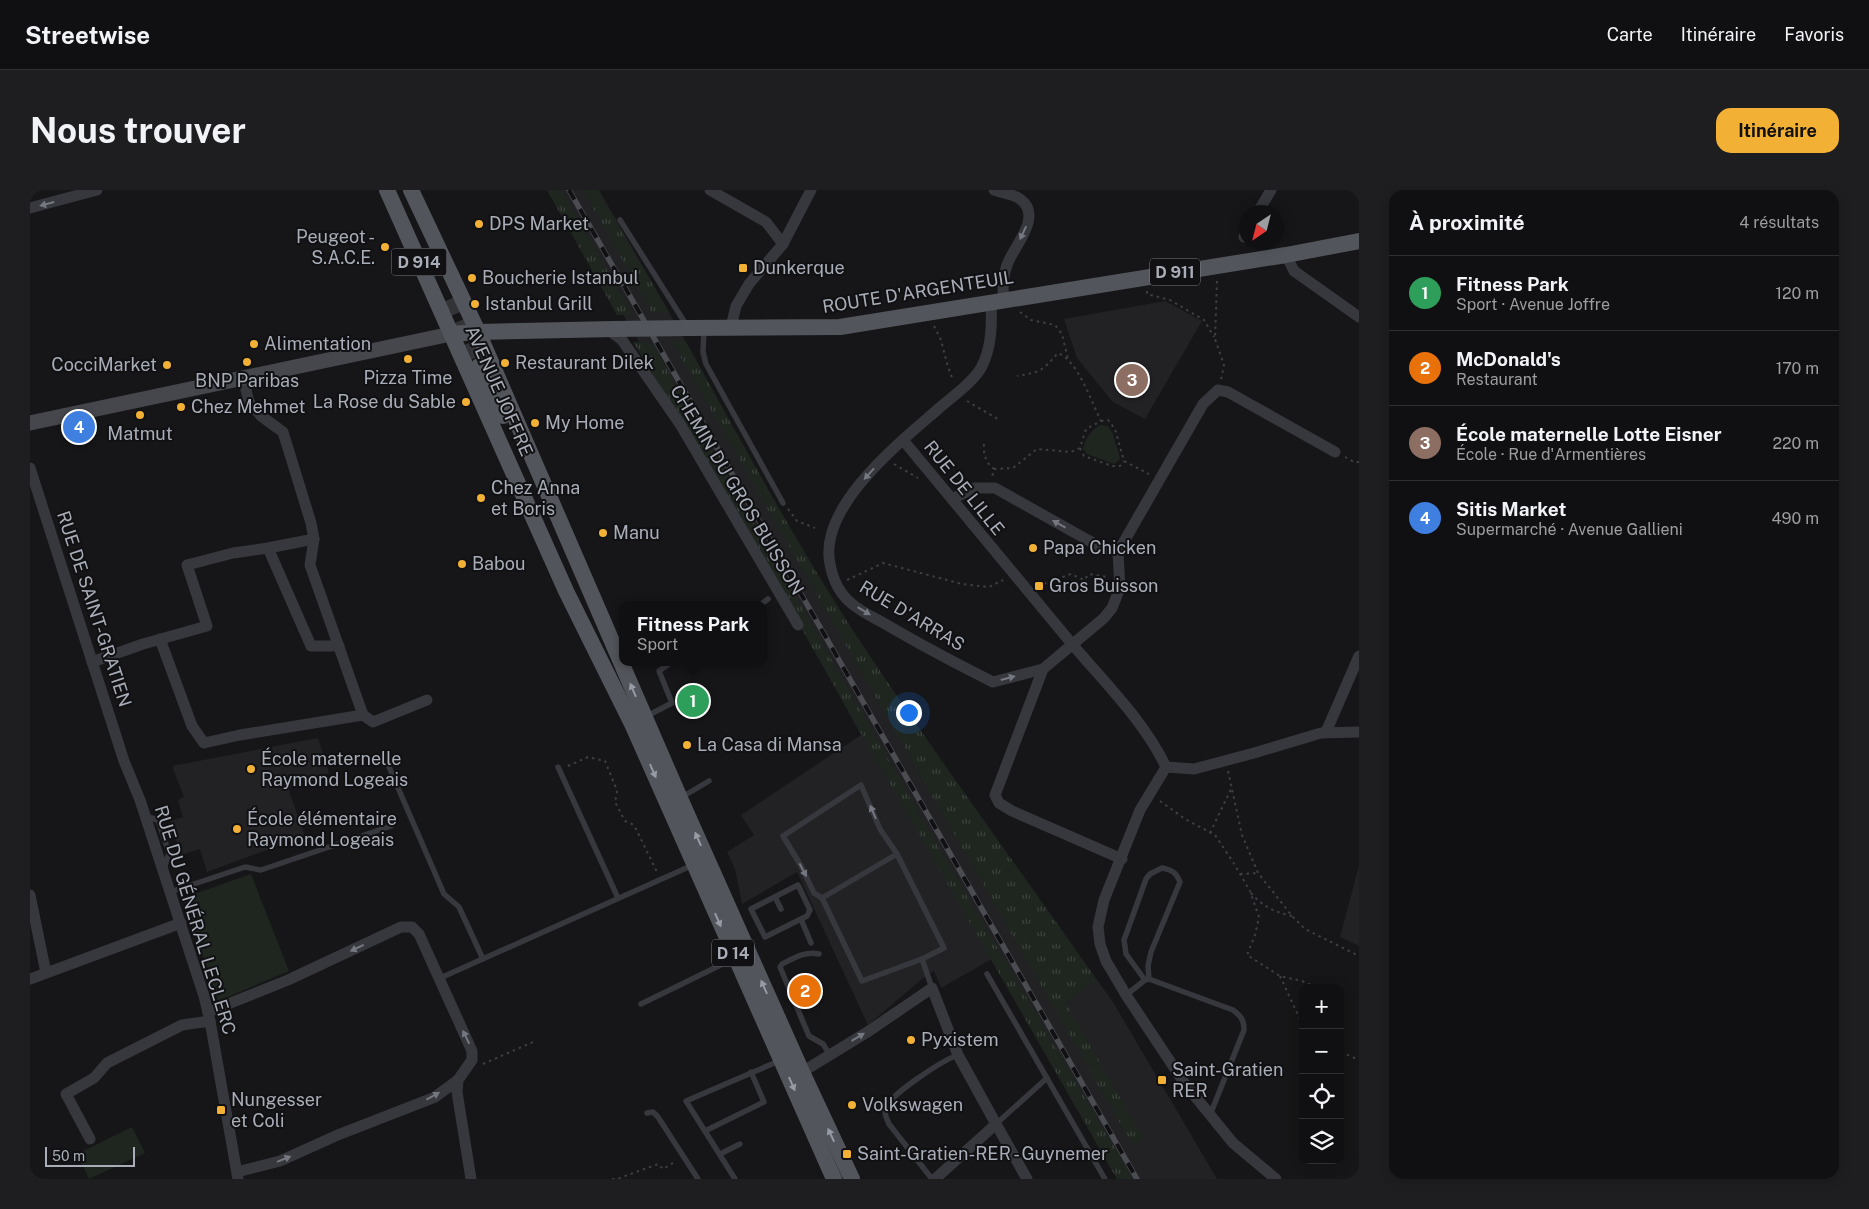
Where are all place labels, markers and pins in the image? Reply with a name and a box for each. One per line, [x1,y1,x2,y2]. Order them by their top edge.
place label: DPS Market [489,213,589,234]
marker: DPS Market [473,218,485,230]
place label: Peugeot - S.A.C.E. [296,226,375,268]
marker: Peugeot - S.A.C.E. [379,241,391,253]
place label: Dunkerque [753,257,845,278]
marker: Dunkerque [737,262,749,274]
place label: Boucherie Istanbul [482,267,639,288]
marker: Boucherie Istanbul [466,272,478,284]
place label: Istanbul Grill [485,293,593,314]
marker: Istanbul Grill [469,298,481,310]
place label: Alimentation [264,333,371,354]
marker: Alimentation [248,338,260,350]
place label: Restaurant Dilek [515,352,654,373]
marker: Pizza Time [402,353,414,365]
place label: CocciMarket [51,354,157,375]
marker: BNP Paribas [241,356,253,368]
marker: Restaurant Dilek [499,357,511,369]
marker: CocciMarket [161,359,173,371]
pin: 3 [1116,361,1148,399]
place label: Pizza Time [364,367,452,388]
place label: BNP Paribas [195,370,299,391]
place label: La Rose du Sable [313,391,456,412]
place label: Chez Mehmet [191,396,306,417]
marker: La Rose du Sable [460,396,472,408]
marker: Chez Mehmet [175,401,187,413]
pin: 4 [63,408,95,446]
marker: Matmut [134,409,146,421]
place label: My Home [545,412,625,433]
marker: My Home [529,417,541,429]
place label: Matmut [107,423,173,444]
place label: Chez Anna et Boris [491,477,580,519]
marker: Chez Anna et Boris [475,492,487,504]
place label: Manu [613,522,660,543]
marker: Manu [597,527,609,539]
place label: Papa Chicken [1043,537,1156,558]
marker: Papa Chicken [1027,542,1039,554]
place label: Babou [472,553,525,574]
marker: Babou [456,558,468,570]
place label: Gros Buisson [1049,575,1158,596]
marker: Gros Buisson [1033,580,1045,592]
pin: 1 [677,682,709,720]
place label: La Casa di Mansa [697,734,842,755]
marker: La Casa di Mansa [681,739,693,751]
place label: École maternelle Raymond Logeais [261,747,408,790]
marker: École maternelle Raymond Logeais [245,763,257,775]
place label: École élémentaire Raymond Logeais [247,807,397,850]
marker: École élémentaire Raymond Logeais [231,823,243,835]
pin: 2 [789,972,821,1010]
place label: Pyxistem [921,1029,999,1050]
marker: Pyxistem [905,1034,917,1046]
place label: Saint-Gratien RER [1172,1059,1283,1101]
marker: Saint-Gratien RER [1156,1074,1168,1086]
place label: Nungesser et Coli [231,1089,322,1131]
place label: Volkswagen [862,1094,963,1115]
marker: Volkswagen [846,1099,858,1111]
marker: Nungesser et Coli [215,1104,227,1116]
place label: Saint-Gratien-RER - Guynemer [857,1143,1108,1164]
marker: Saint-Gratien-RER - Guynemer [841,1148,853,1160]

